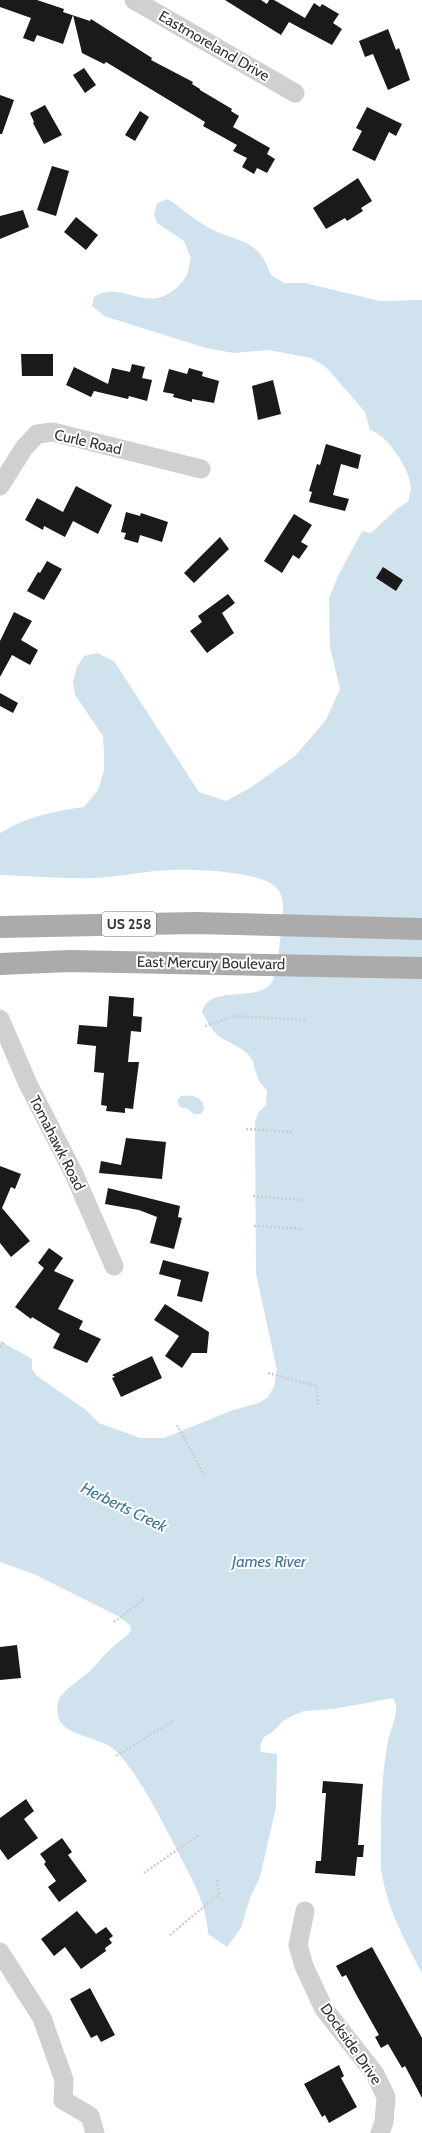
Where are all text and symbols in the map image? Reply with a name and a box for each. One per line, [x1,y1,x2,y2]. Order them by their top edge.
street label: Eastmoreland Drive [155,7,273,85]
street label: Curle Road [53,426,123,458]
road number: US 258 [102,912,156,936]
street label: East Mercury Boulevard [137,953,285,973]
street label: Tomahawk Road [25,1093,89,1193]
water label: Herberts Creek [78,1478,171,1536]
water label: James River [230,1552,307,1571]
street label: Dockside Drive [316,2000,386,2088]

